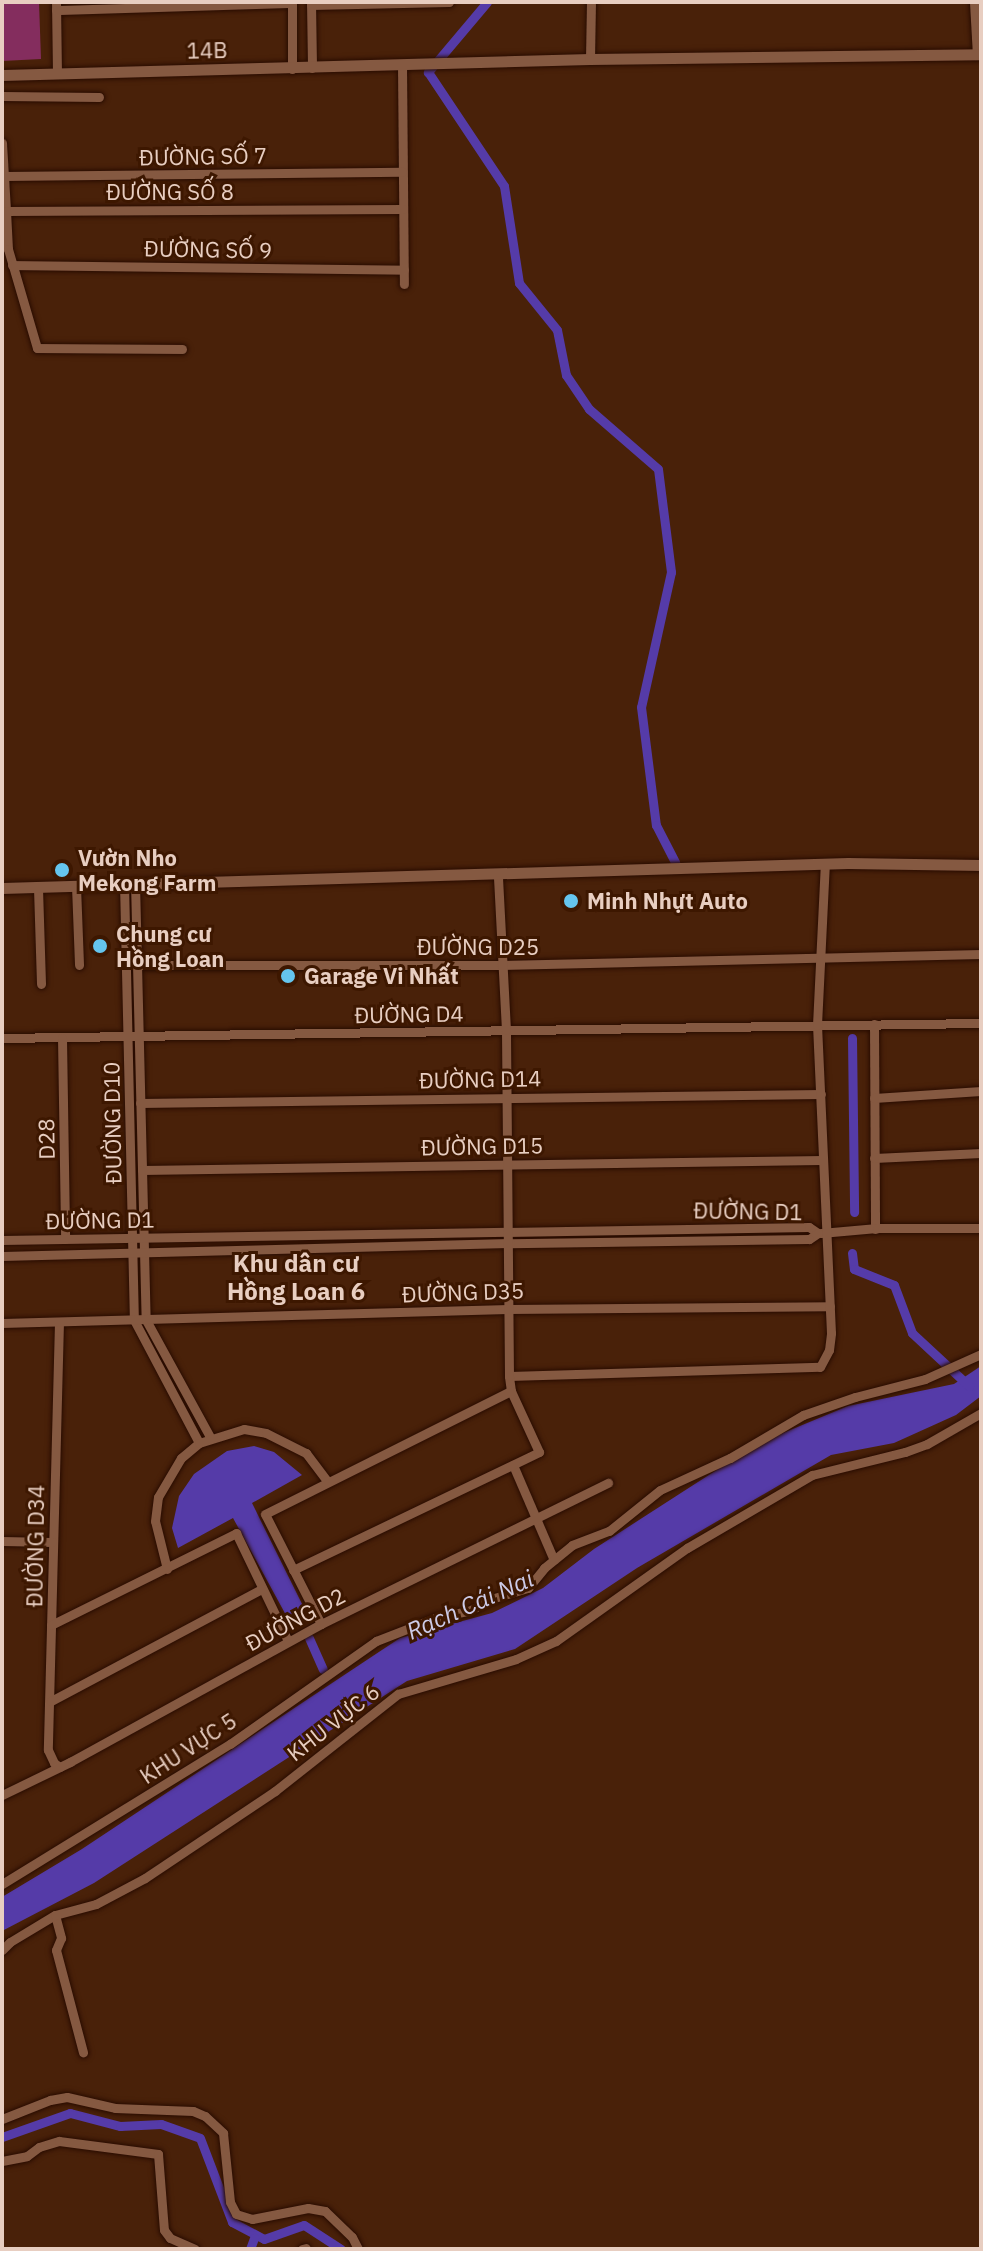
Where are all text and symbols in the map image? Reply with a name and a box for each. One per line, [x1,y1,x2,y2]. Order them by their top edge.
street label: 14B [186,36,228,64]
street label: ĐƯỜNG SỐ 7 [139,142,267,170]
street label: ĐƯỜNG SỐ 8 [106,179,234,205]
street label: ĐƯỜNG SỐ 9 [144,235,272,263]
place label: Vườn Nho Mekong Farm [78,844,216,896]
marker: Vườn Nho Mekong Farm [53,861,71,879]
place label: Minh Nhựt Auto [587,888,748,914]
marker: Minh Nhựt Auto [562,892,580,910]
place label: Chung cư Hồng Loan [116,920,224,972]
street label: ĐƯỜNG D25 [417,934,539,960]
marker: Chung cư Hồng Loan [91,937,109,955]
place label: Garage Vi Nhất [304,963,459,989]
marker: Garage Vi Nhất [279,967,297,985]
street label: ĐƯỜNG D4 [354,1000,464,1028]
street label: ĐƯỜNG D10 [98,1062,126,1184]
street label: ĐƯỜNG D14 [419,1065,541,1093]
street label: D28 [32,1118,60,1160]
street label: ĐƯỜNG D15 [421,1132,543,1160]
street label: ĐƯỜNG D1 [693,1197,803,1225]
street label: ĐƯỜNG D1 [45,1206,155,1234]
district label: Khu dân cư Hồng Loan 6 [227,1250,365,1306]
street label: ĐƯỜNG D35 [401,1277,525,1307]
street label: ĐƯỜNG D34 [21,1485,49,1607]
water label: Rạch Cái Nai [402,1564,538,1646]
street label: ĐƯỜNG D2 [241,1582,349,1656]
street label: KHU VỰC 6 [282,1678,384,1766]
street label: KHU VỰC 5 [135,1707,241,1789]

